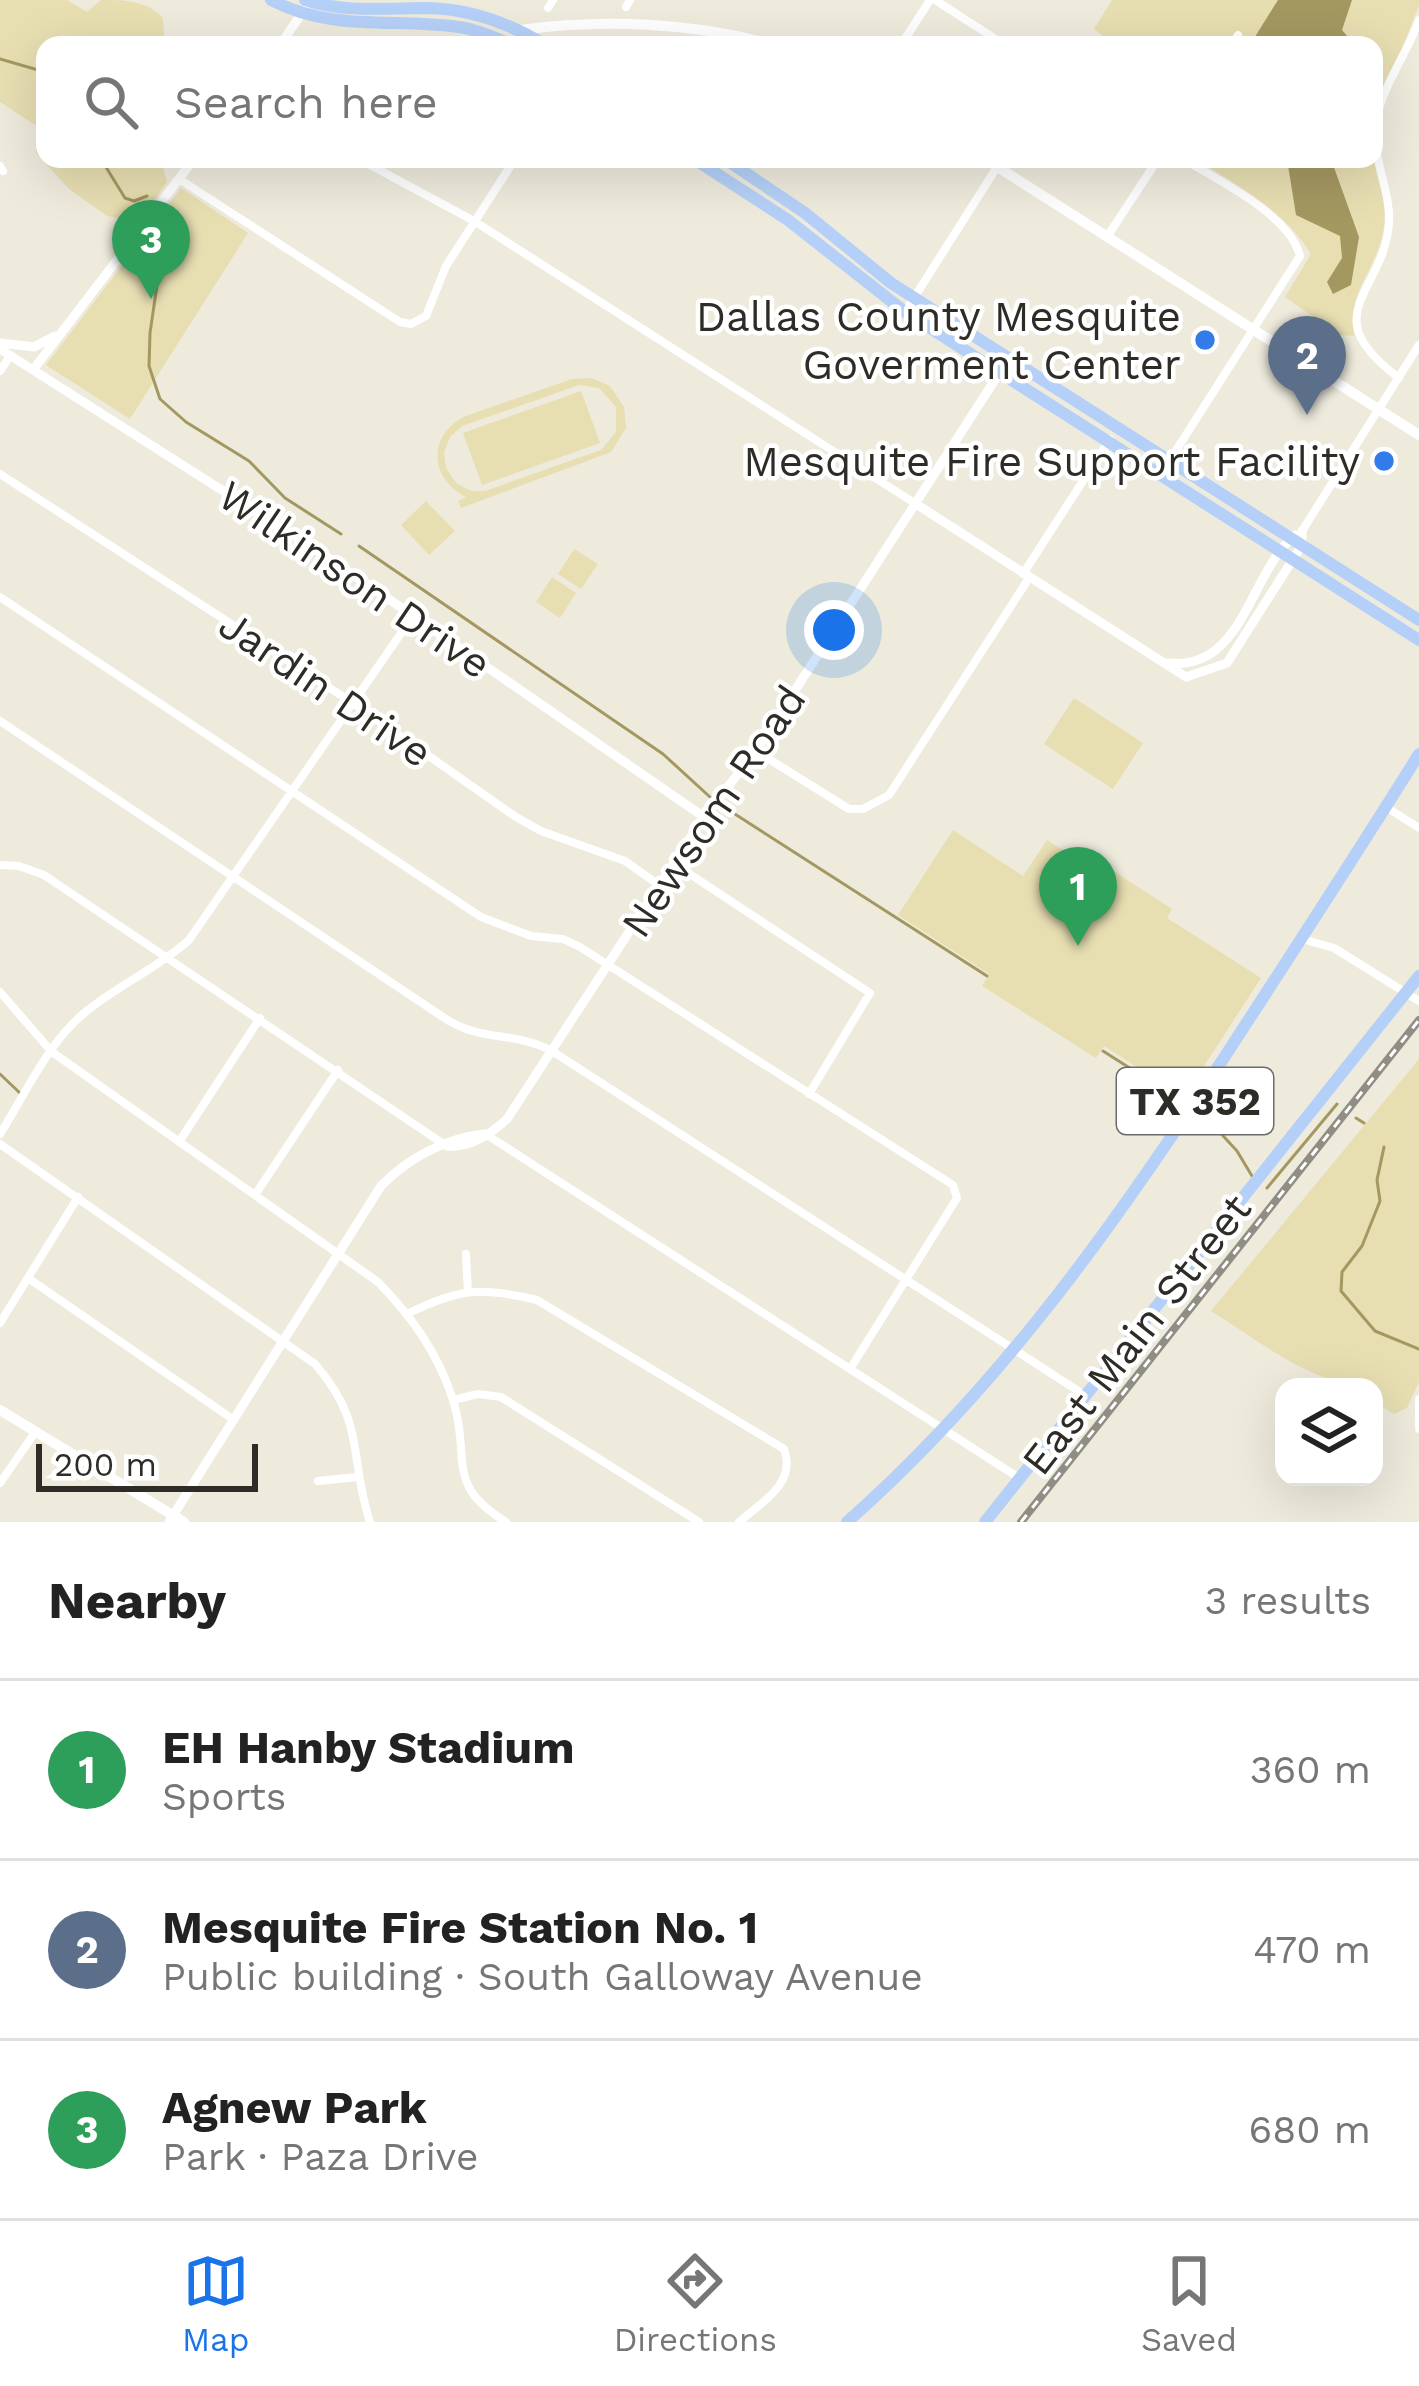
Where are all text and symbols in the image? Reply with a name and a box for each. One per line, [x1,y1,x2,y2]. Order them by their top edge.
search box [36,36,1383,168]
icon: search [78,69,144,135]
text: Search here [174,76,438,129]
pin: 3 [112,200,190,299]
place label: Dallas County Mesquite Goverment Center [696,292,1181,389]
pin: 2 [1268,316,1346,415]
marker: Dallas County Mesquite Goverment Center [1192,327,1218,353]
place label: Mesquite Fire Support Facility [743,437,1360,486]
marker: Mesquite Fire Support Facility [1371,448,1397,474]
street label: Wilkinson Drive [209,470,500,688]
street label: Jardin Drive [210,599,441,777]
your location [804,600,864,660]
street label: Newsom Road [611,676,816,946]
pin: 1 [1039,847,1117,946]
road number: TX 352 [1117,1068,1273,1134]
street label: East Main Street [1012,1184,1261,1484]
map controls [1275,1378,1383,1486]
button: layers [1275,1378,1383,1486]
scale bar [36,1438,258,1491]
text: 200 m [54,1445,157,1484]
text: Nearby [48,1571,226,1630]
text: 3 results [1205,1578,1371,1623]
text: EH Hanby Stadium [162,1721,575,1774]
text: 1 [79,1747,95,1792]
text: 360 m [1250,1747,1371,1792]
text: Sports [162,1774,286,1819]
text: Mesquite Fire Station No. 1 [162,1901,758,1954]
text: 2 [75,1927,99,1972]
text: 470 m [1253,1927,1371,1972]
text: Public building · South Galloway Avenue [162,1954,923,1999]
text: Agnew Park [162,2081,427,2134]
text: 3 [75,2107,99,2152]
text: 680 m [1249,2107,1371,2152]
text: Park · Paza Drive [162,2134,479,2179]
tab: Map [182,2248,249,2359]
tab: Directions [614,2248,777,2359]
tab: Saved [1141,2248,1237,2359]

